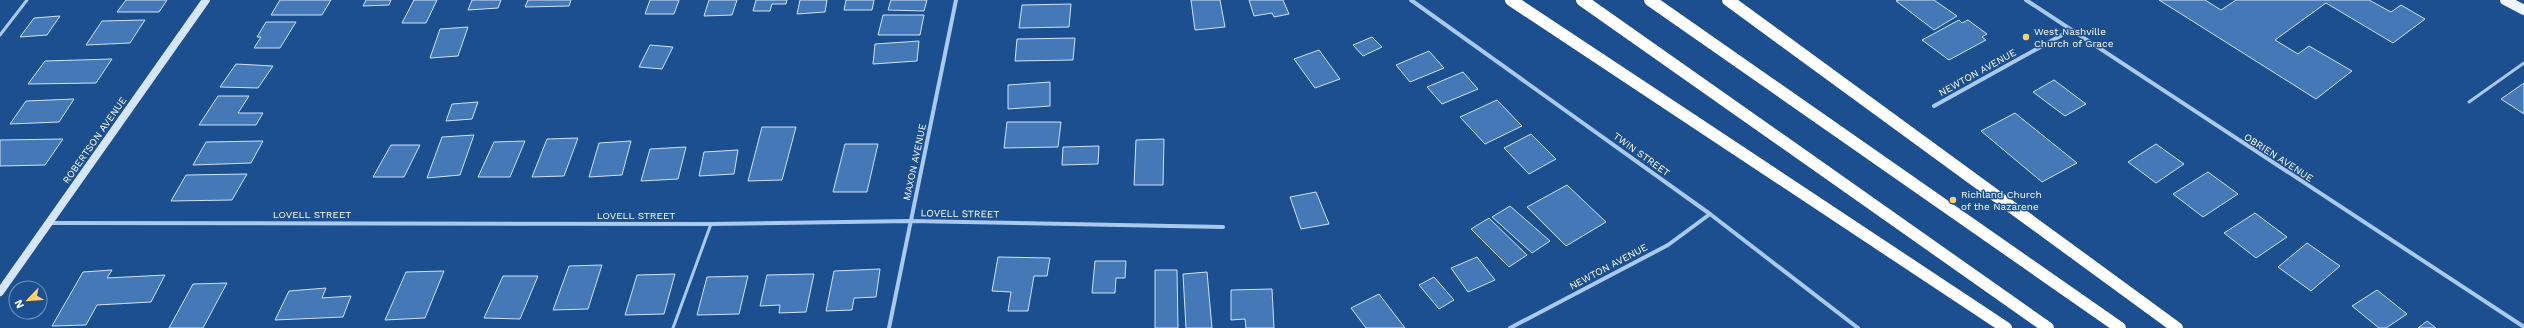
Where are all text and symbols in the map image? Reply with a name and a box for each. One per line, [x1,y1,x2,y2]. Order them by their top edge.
place label: West Nashville Church of Grace [2034,26,2114,49]
marker: West Nashville Church of Grace [2021,32,2031,42]
street label: NEWTON AVENUE [1937,47,2018,98]
street label: ROBERTSON AVENUE [60,95,128,186]
street label: MAXON AVENUE [901,123,928,201]
street label: TWIN STREET [1611,130,1672,179]
street label: OBRIEN AVENUE [2242,131,2315,184]
place label: Richland Church of the Nazarene [1961,189,2042,212]
marker: Richland Church of the Nazarene [1948,195,1958,205]
street label: LOVELL STREET [921,207,999,220]
street label: LOVELL STREET [273,209,351,220]
street label: LOVELL STREET [597,210,675,221]
street label: NEWTON AVENUE [1567,241,1649,292]
north arrow [8,280,48,320]
text: N [12,298,27,310]

